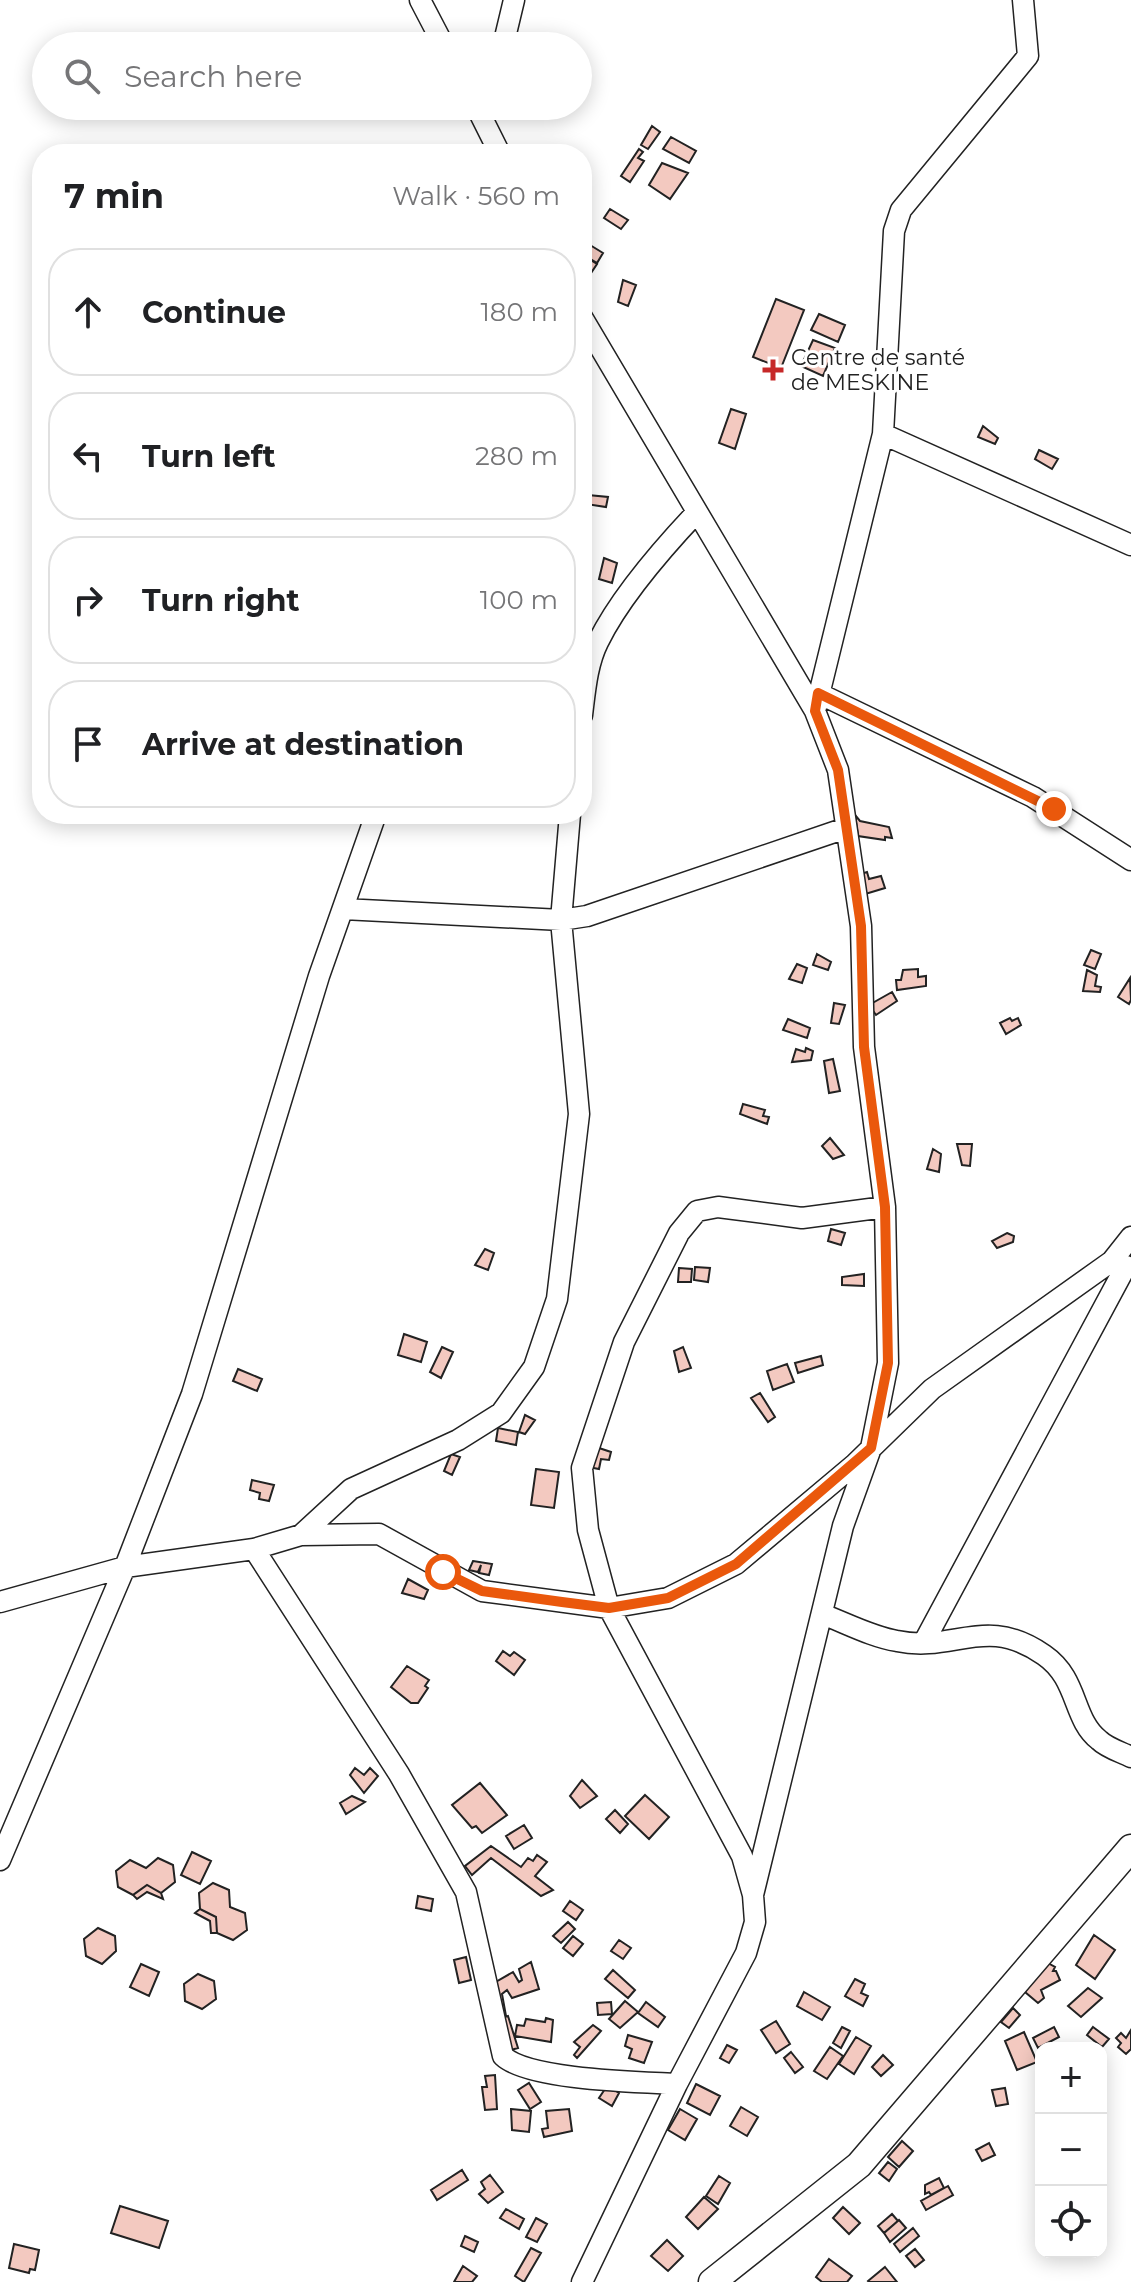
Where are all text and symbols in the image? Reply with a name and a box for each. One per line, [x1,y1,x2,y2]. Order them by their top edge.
search box [32,32,592,120]
icon: search [60,54,104,98]
text: Search here [124,58,302,95]
text: 7 min [64,175,164,217]
text: Walk · 560 m [392,180,560,212]
icon: ahead [66,290,110,334]
text: Continue [142,294,286,331]
text: 180 m [480,296,558,328]
place label: Centre de santé de MESKINE [791,344,965,396]
marker: Centre de santé de MESKINE [762,359,784,381]
icon: left [66,434,110,478]
text: Turn left [142,438,275,475]
text: 280 m [475,440,558,472]
icon: right [66,578,110,622]
text: Turn right [142,582,299,619]
text: 100 m [480,584,558,616]
icon: arrive [66,722,110,766]
text: Arrive at destination [142,726,464,763]
route end [1036,791,1072,827]
route start [425,1554,461,1590]
map controls [1035,2042,1107,2258]
button: + [1035,2042,1107,2114]
button: − [1035,2114,1107,2186]
button: locate [1035,2186,1107,2258]

